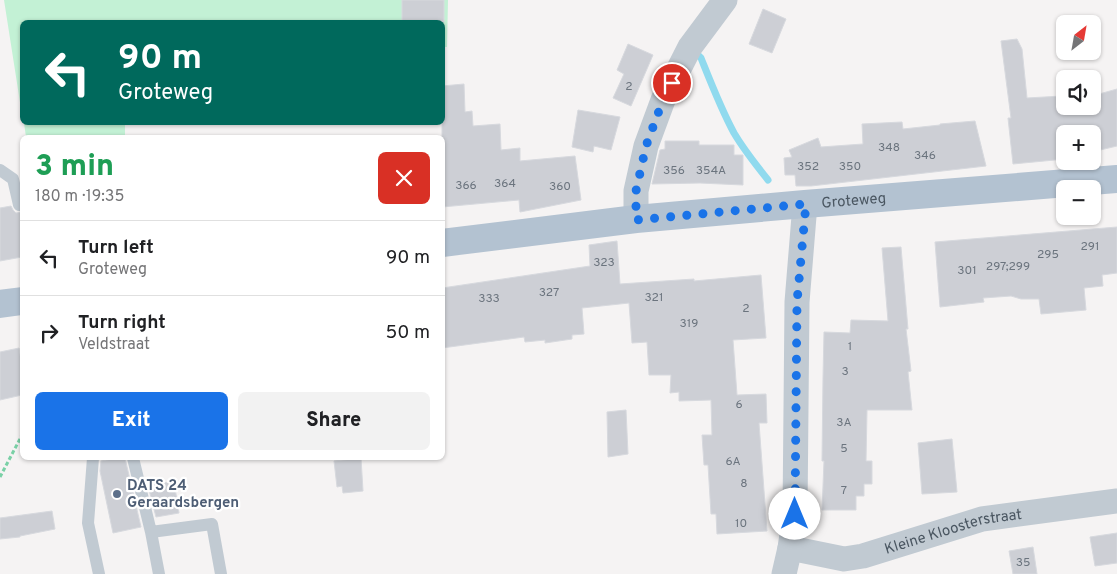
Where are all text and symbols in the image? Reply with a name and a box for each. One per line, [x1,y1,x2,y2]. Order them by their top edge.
north arrow [1056,15,1101,60]
map controls [1056,15,1101,225]
text: 90 m [118,37,202,81]
icon: left [35,40,100,105]
pin [651,62,693,104]
icon: arrive [658,69,686,97]
button: sound [1056,70,1101,115]
house number: 2 [625,79,633,95]
text: Groteweg [118,80,213,107]
button: + [1056,125,1101,170]
house number: 348 [878,140,900,156]
house number: 346 [914,148,936,164]
text: 3 min [35,149,114,186]
button: close [378,152,430,204]
house number: 352 [797,159,819,175]
house number: 350 [839,159,861,175]
house number: 356 [663,163,685,179]
house number: 354A [696,163,726,179]
house number: 364 [494,176,516,192]
house number: 366 [455,178,477,194]
house number: 360 [549,179,571,195]
button: − [1056,180,1101,225]
text: 180 m · 19:35 [35,187,124,207]
street label: Groteweg [821,190,887,214]
text: Turn left [78,236,154,260]
house number: 291 [1081,239,1099,255]
icon: left [35,244,63,272]
text: 90 m [386,246,430,270]
house number: 295 [1037,247,1059,263]
house number: 323 [593,255,615,271]
house number: 297;299 [986,259,1030,275]
text: Groteweg [78,260,147,280]
house number: 301 [957,263,977,279]
house number: 327 [539,285,559,301]
house number: 321 [645,290,663,306]
house number: 333 [478,291,500,307]
house number: 2 [742,301,750,317]
text: Turn right [78,311,166,335]
house number: 319 [680,316,698,332]
icon: right [35,319,63,347]
text: 50 m [385,321,430,345]
text: Veldstraat [78,335,150,355]
house number: 1 [848,339,852,355]
house number: 3 [841,364,849,380]
button: Exit [35,392,228,450]
button: Share [238,392,430,450]
house number: 6 [735,397,743,413]
house number: 3A [836,415,852,431]
house number: 5 [840,441,848,457]
house number: 6A [725,454,741,470]
house number: 8 [740,476,748,492]
place label: DATS 24 Geraardsbergen [127,477,239,513]
house number: 7 [841,483,847,499]
position arrow [768,487,820,539]
marker: DATS 24 Geraardsbergen [111,488,123,500]
street label: Kleine Kloosterstraat [882,506,1023,560]
house number: 10 [735,516,747,532]
house number: 35 [1016,555,1030,571]

